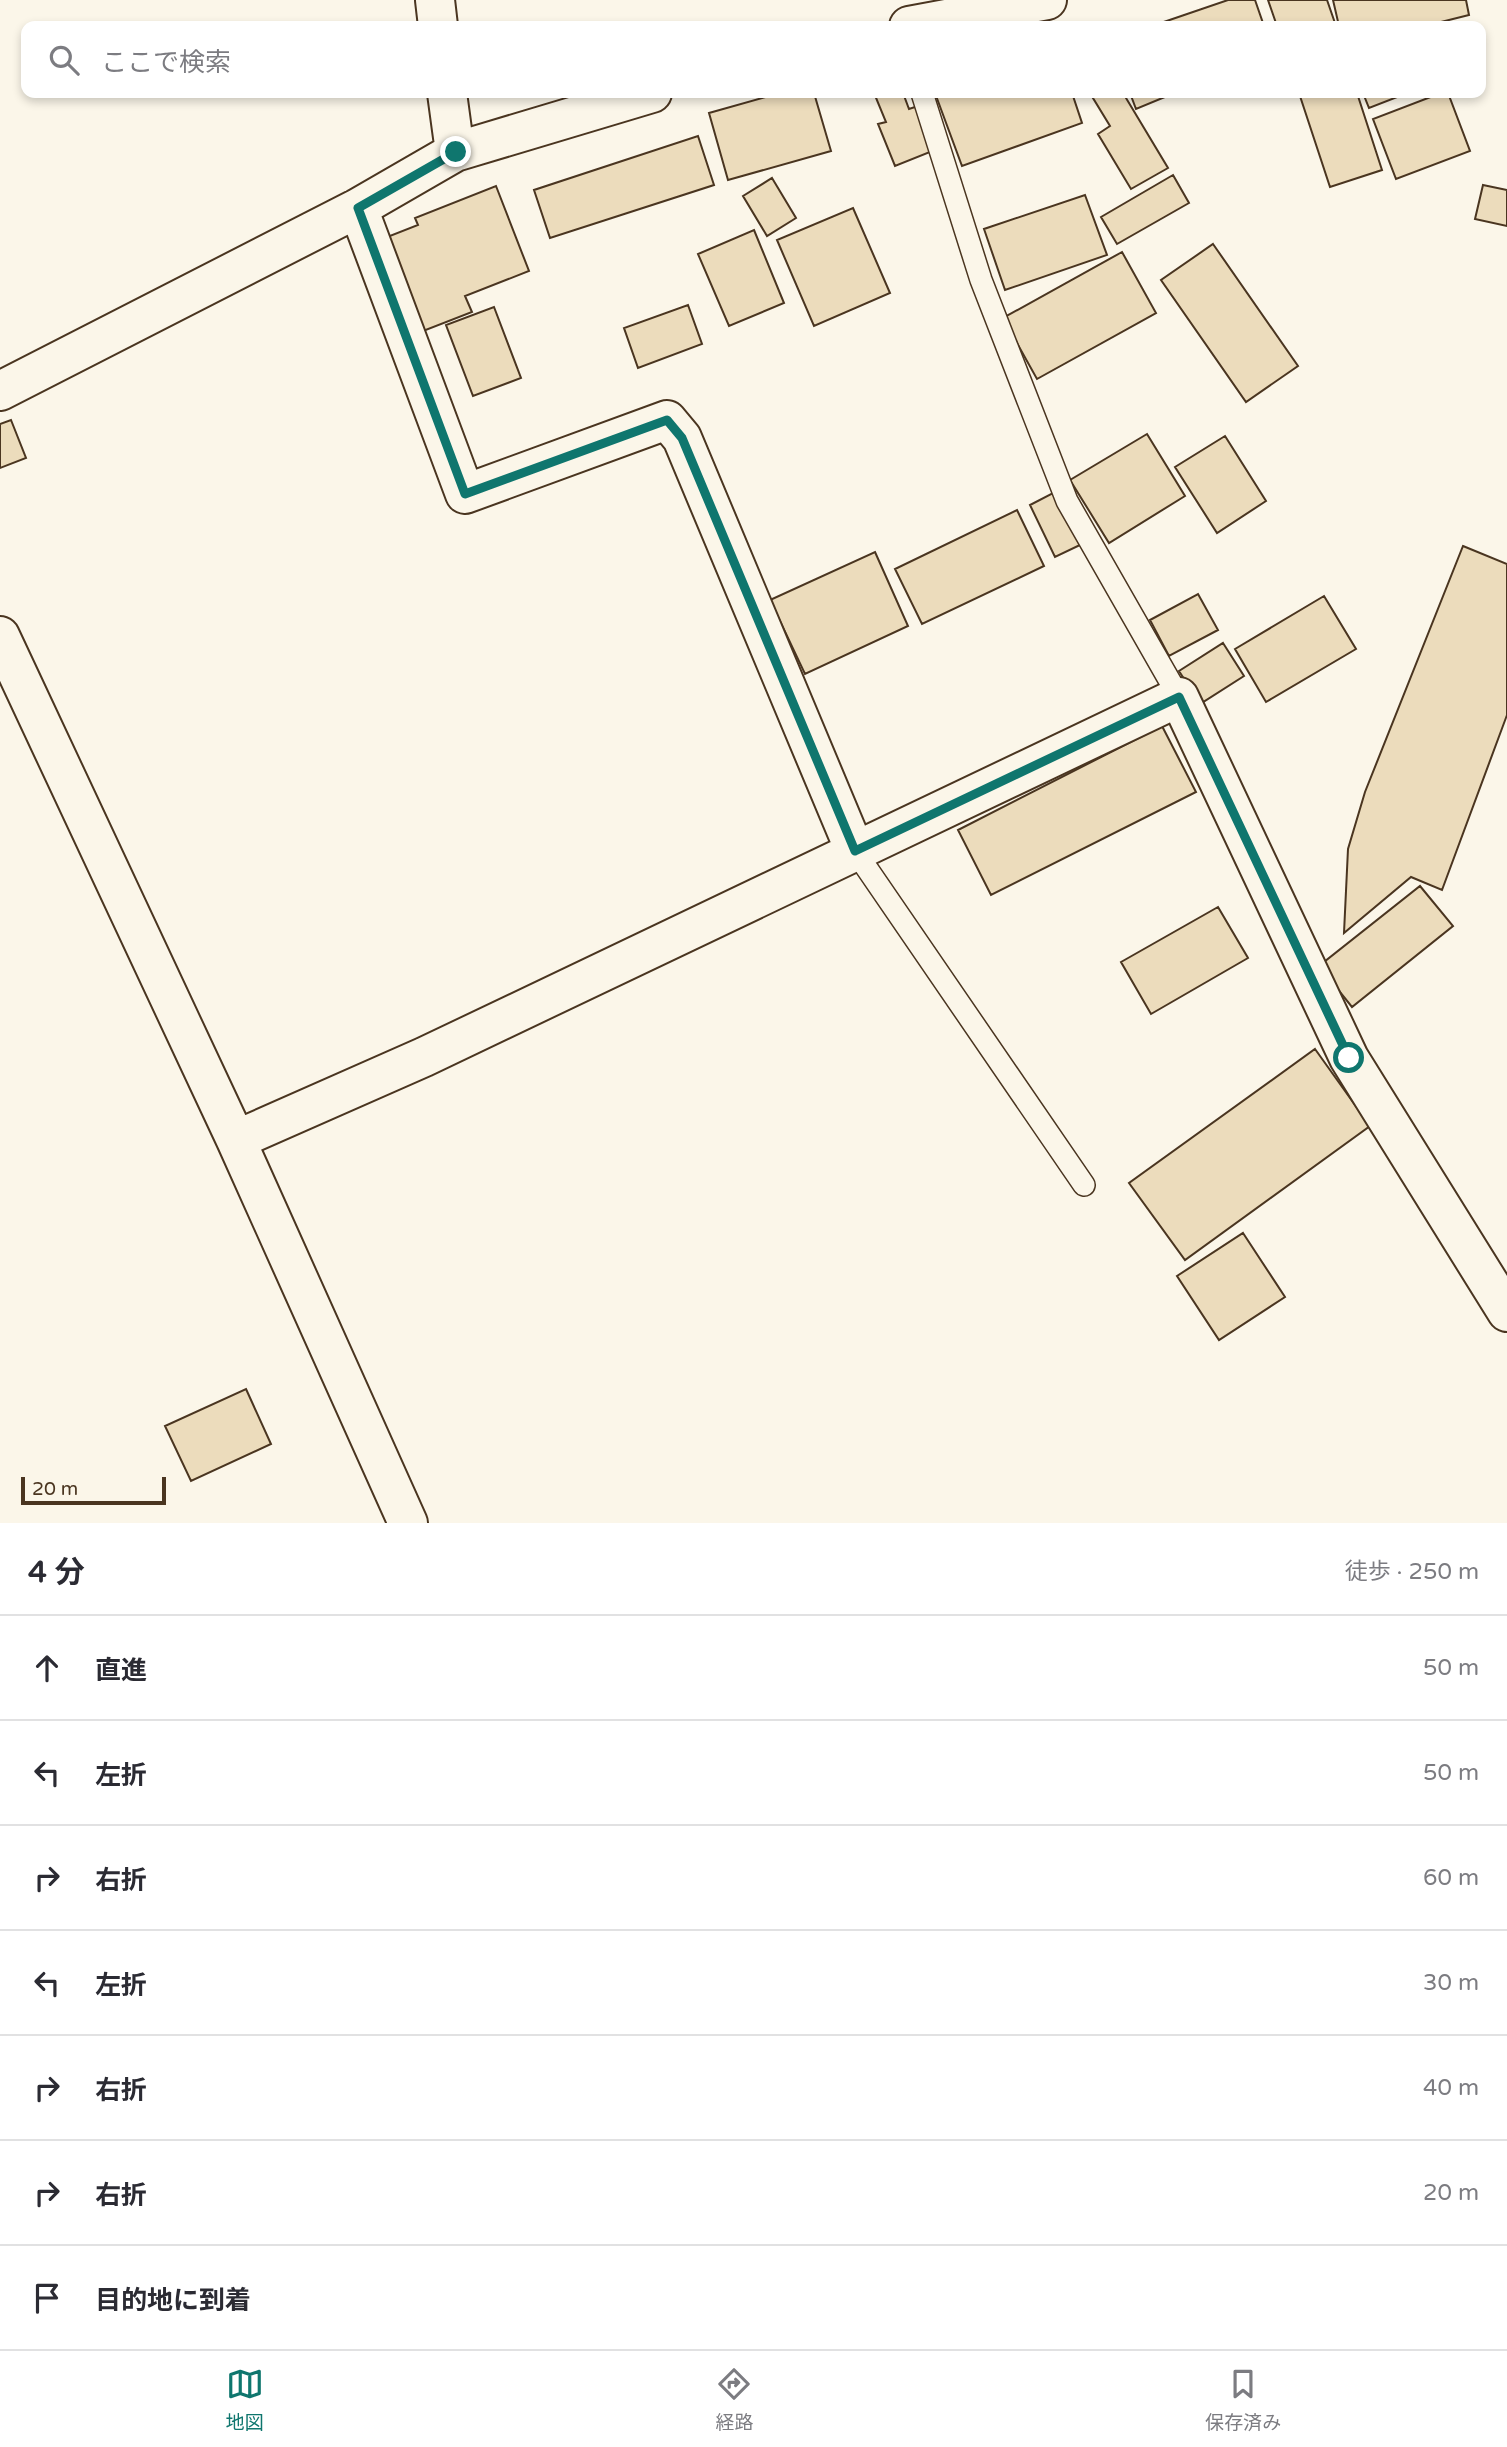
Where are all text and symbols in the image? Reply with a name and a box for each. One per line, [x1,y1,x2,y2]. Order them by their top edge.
search box [21,21,1486,98]
icon: search [45,41,83,79]
text: ここで検索 [101,47,231,78]
route end [440,136,471,167]
route start [1333,1042,1364,1073]
scale bar [21,1474,166,1506]
text: 20 m [32,1478,78,1500]
text: 4 分 [28,1554,85,1591]
text: 徒歩 · 250 m [1345,1558,1479,1586]
icon: ahead [28,1649,66,1687]
text: 50 m [1423,1654,1479,1682]
text: 直進 [95,1655,147,1686]
icon: left [28,1754,66,1792]
text: 50 m [1423,1759,1479,1787]
text: 左折 [95,1760,147,1791]
icon: right [28,1859,66,1897]
text: 60 m [1423,1864,1479,1892]
text: 右折 [95,1865,147,1896]
icon: left [28,1964,66,2002]
text: 30 m [1423,1969,1479,1997]
text: 左折 [95,1970,147,2001]
icon: right [28,2069,66,2107]
text: 40 m [1423,2074,1479,2102]
text: 右折 [95,2075,147,2106]
icon: right [28,2174,66,2212]
text: 20 m [1423,2179,1479,2207]
text: 右折 [95,2180,147,2211]
icon: arrive [28,2279,66,2317]
text: 目的地に到着 [95,2285,251,2316]
tab: 地図 [226,2365,264,2434]
tab: 経路 [715,2365,753,2434]
tab: 保存済み [1205,2365,1281,2434]

